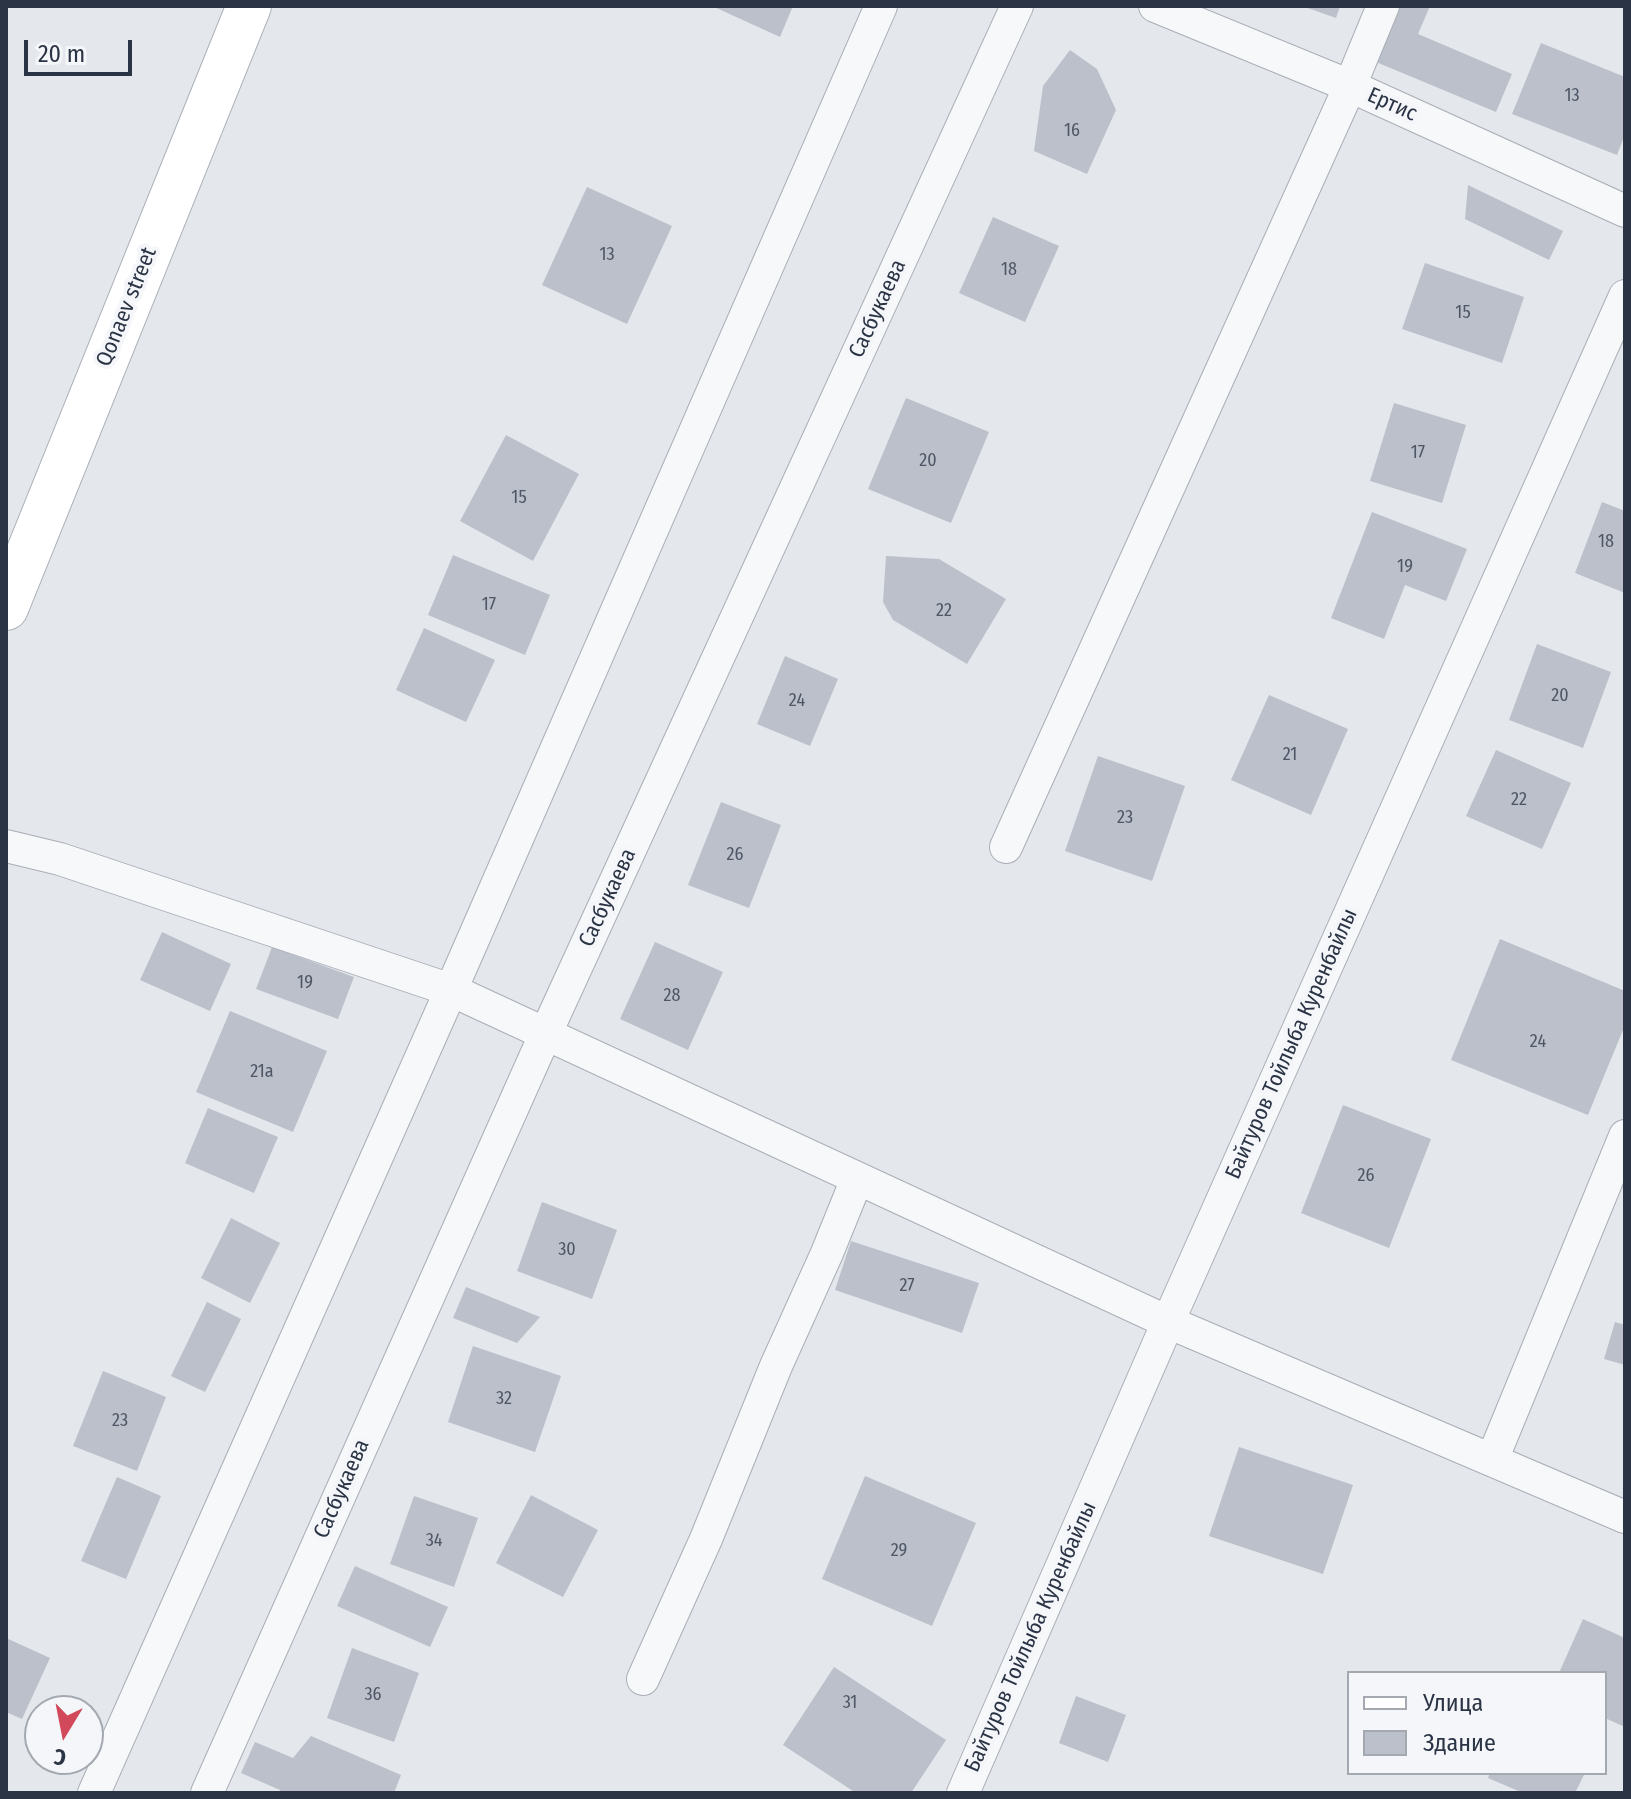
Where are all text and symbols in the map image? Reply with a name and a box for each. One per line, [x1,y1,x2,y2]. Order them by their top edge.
scale bar [28,24,136,74]
text: 20 m [38,40,85,68]
street label: Ертис [1363,82,1421,128]
house number: 13 [1564,85,1580,107]
house number: 16 [1064,120,1080,142]
street label: Qonaev street [91,244,163,370]
house number: 13 [599,244,615,266]
street label: Сасбукаева [844,256,912,362]
house number: 18 [1001,259,1017,281]
house number: 15 [1455,302,1471,324]
house number: 17 [1411,442,1425,464]
house number: 20 [919,450,937,472]
house number: 15 [511,487,527,509]
house number: 18 [1598,531,1614,553]
house number: 19 [1397,556,1413,578]
house number: 17 [482,594,496,616]
house number: 22 [936,600,952,622]
house number: 20 [1551,685,1569,707]
house number: 24 [789,690,805,712]
house number: 21 [1283,744,1297,766]
house number: 22 [1511,789,1527,811]
house number: 23 [1117,807,1133,829]
house number: 26 [727,844,743,866]
street label: Сасбукаева [574,845,642,951]
street label: Байтуров Тойлыба Куренбайлы [1220,905,1364,1183]
house number: 19 [297,972,313,994]
house number: 28 [664,985,680,1007]
house number: 24 [1530,1031,1546,1053]
house number: 21а [250,1061,274,1083]
house number: 26 [1358,1165,1374,1187]
house number: 30 [558,1239,576,1261]
house number: 27 [899,1275,915,1297]
house number: 32 [496,1388,512,1410]
house number: 23 [112,1410,128,1432]
street label: Сасбукаева [309,1435,375,1543]
street label: Байтуров Тойлыба Куренбайлы [959,1498,1103,1776]
house number: 34 [426,1530,442,1552]
house number: 29 [891,1540,907,1562]
legend [1347,1671,1607,1775]
house number: 36 [364,1684,382,1706]
text: Улица [1423,1689,1483,1717]
house number: 31 [843,1692,857,1714]
north arrow [24,1695,104,1775]
text: Здание [1423,1729,1496,1757]
text: С [52,1743,68,1771]

